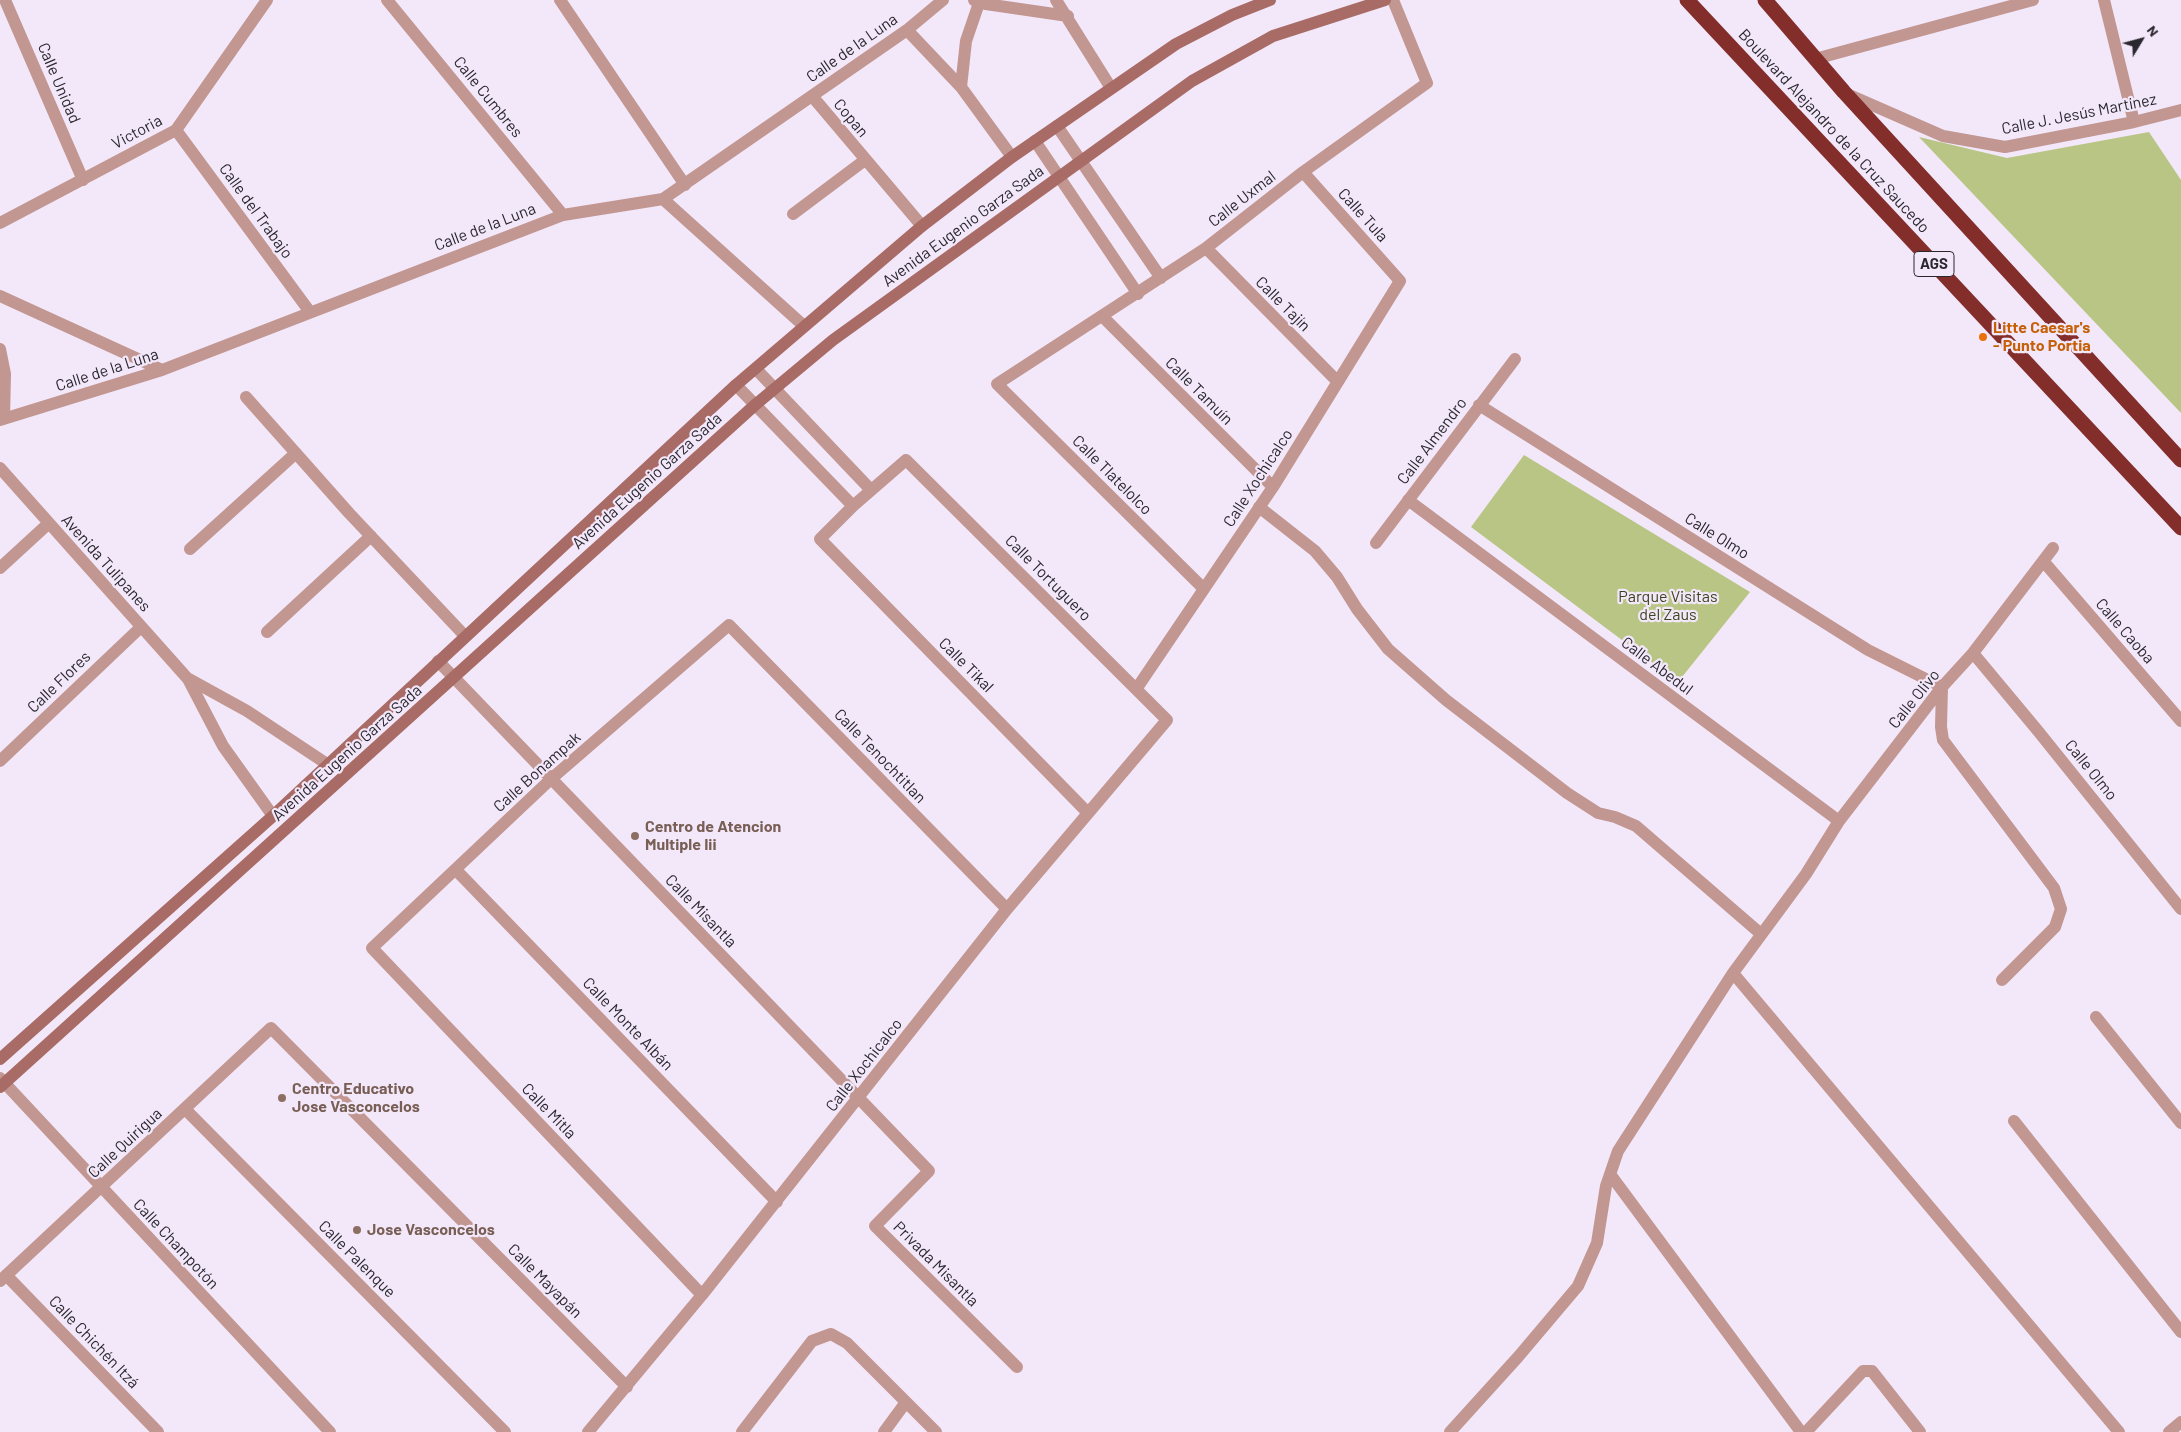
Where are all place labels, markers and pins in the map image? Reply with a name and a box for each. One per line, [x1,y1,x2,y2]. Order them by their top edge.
place label: Litte Caesar's - Punto Portia [1993,318,2091,356]
marker: Litte Caesar's - Punto Portia [1977,331,1989,343]
place label: Centro de Atencion Multiple Iii [645,817,781,855]
marker: Centro de Atencion Multiple Iii [629,830,641,842]
place label: Centro Educativo Jose Vasconcelos [292,1079,420,1117]
marker: Centro Educativo Jose Vasconcelos [276,1092,288,1104]
place label: Jose Vasconcelos [367,1220,495,1240]
marker: Jose Vasconcelos [351,1224,363,1236]

